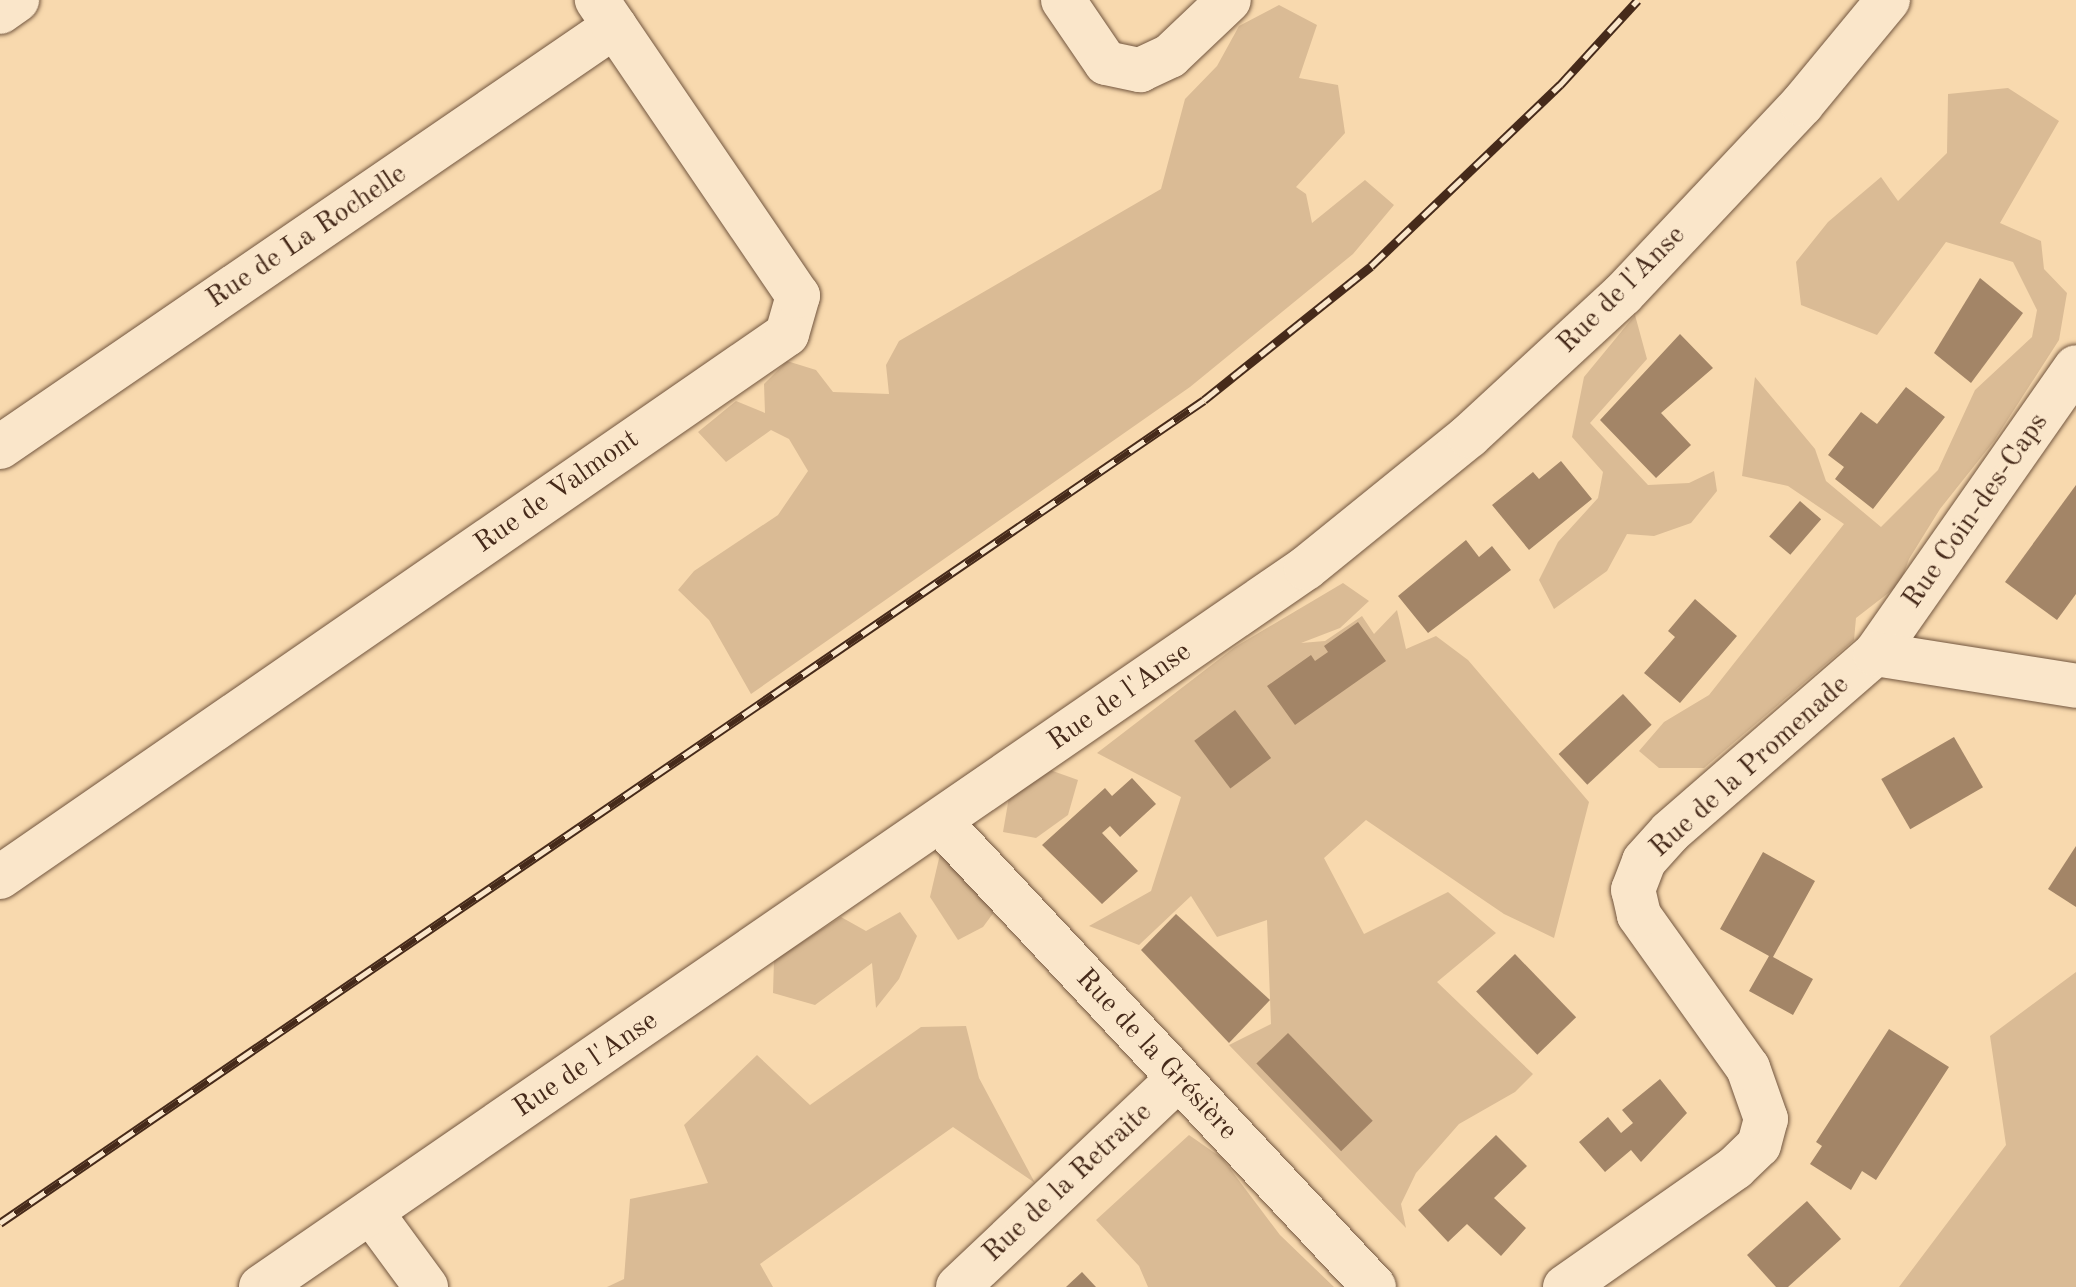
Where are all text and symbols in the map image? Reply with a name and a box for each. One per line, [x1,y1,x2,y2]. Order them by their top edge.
street label: Rue de La Rochelle [201,158,413,316]
street label: Rue de l'Anse [1551,219,1693,361]
street label: Rue Coin-des-Caps [1896,407,2056,615]
street label: Rue de Valmont [468,423,646,561]
street label: Rue de l'Anse [1042,635,1198,759]
street label: Rue de la Promenade [1644,669,1856,865]
street label: Rue de la Grésière [1068,962,1244,1148]
street label: Rue de l'Anse [507,1004,665,1126]
street label: Rue de la Retraite [977,1096,1159,1270]

